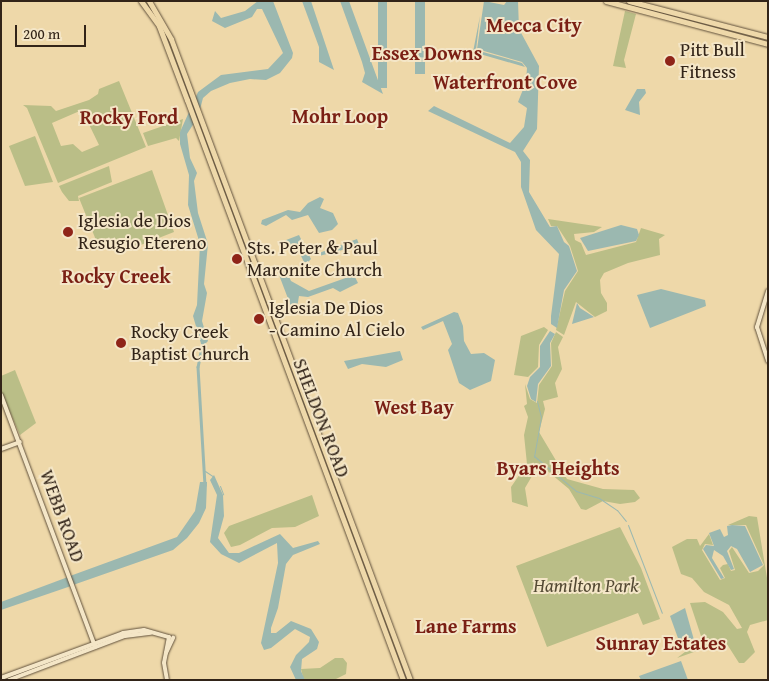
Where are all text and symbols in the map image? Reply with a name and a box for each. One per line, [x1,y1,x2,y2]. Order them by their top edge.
district label: Mecca City [486,12,582,36]
scale bar [18,15,89,47]
text: 200 m [23,23,60,44]
place label: Pitt Bull Fitness [680,39,745,83]
district label: Essex Downs [372,40,482,64]
marker: Pitt Bull Fitness [664,55,676,67]
district label: Waterfront Cove [433,69,577,93]
district label: Mohr Loop [292,103,388,127]
district label: Rocky Ford [80,104,178,128]
place label: Iglesia de Dios Resugio Etereno [78,210,206,254]
marker: Iglesia de Dios Resugio Etereno [62,226,74,238]
place label: Sts. Peter & Paul Maronite Church [247,237,382,281]
marker: Sts. Peter & Paul Maronite Church [231,253,243,265]
district label: Rocky Creek [61,263,171,287]
place label: Iglesia De Dios - Camino Al Cielo [269,297,405,341]
marker: Iglesia De Dios - Camino Al Cielo [253,313,265,325]
place label: Rocky Creek Baptist Church [131,321,249,365]
marker: Rocky Creek Baptist Church [115,337,127,349]
street label: SHELDON ROAD [288,355,354,481]
district label: West Bay [374,394,454,418]
district label: Byars Heights [496,455,620,479]
street label: WEBB ROAD [35,467,89,565]
park label: Hamilton Park [533,575,639,597]
district label: Lane Farms [415,613,517,637]
district label: Sunray Estates [596,630,726,654]

